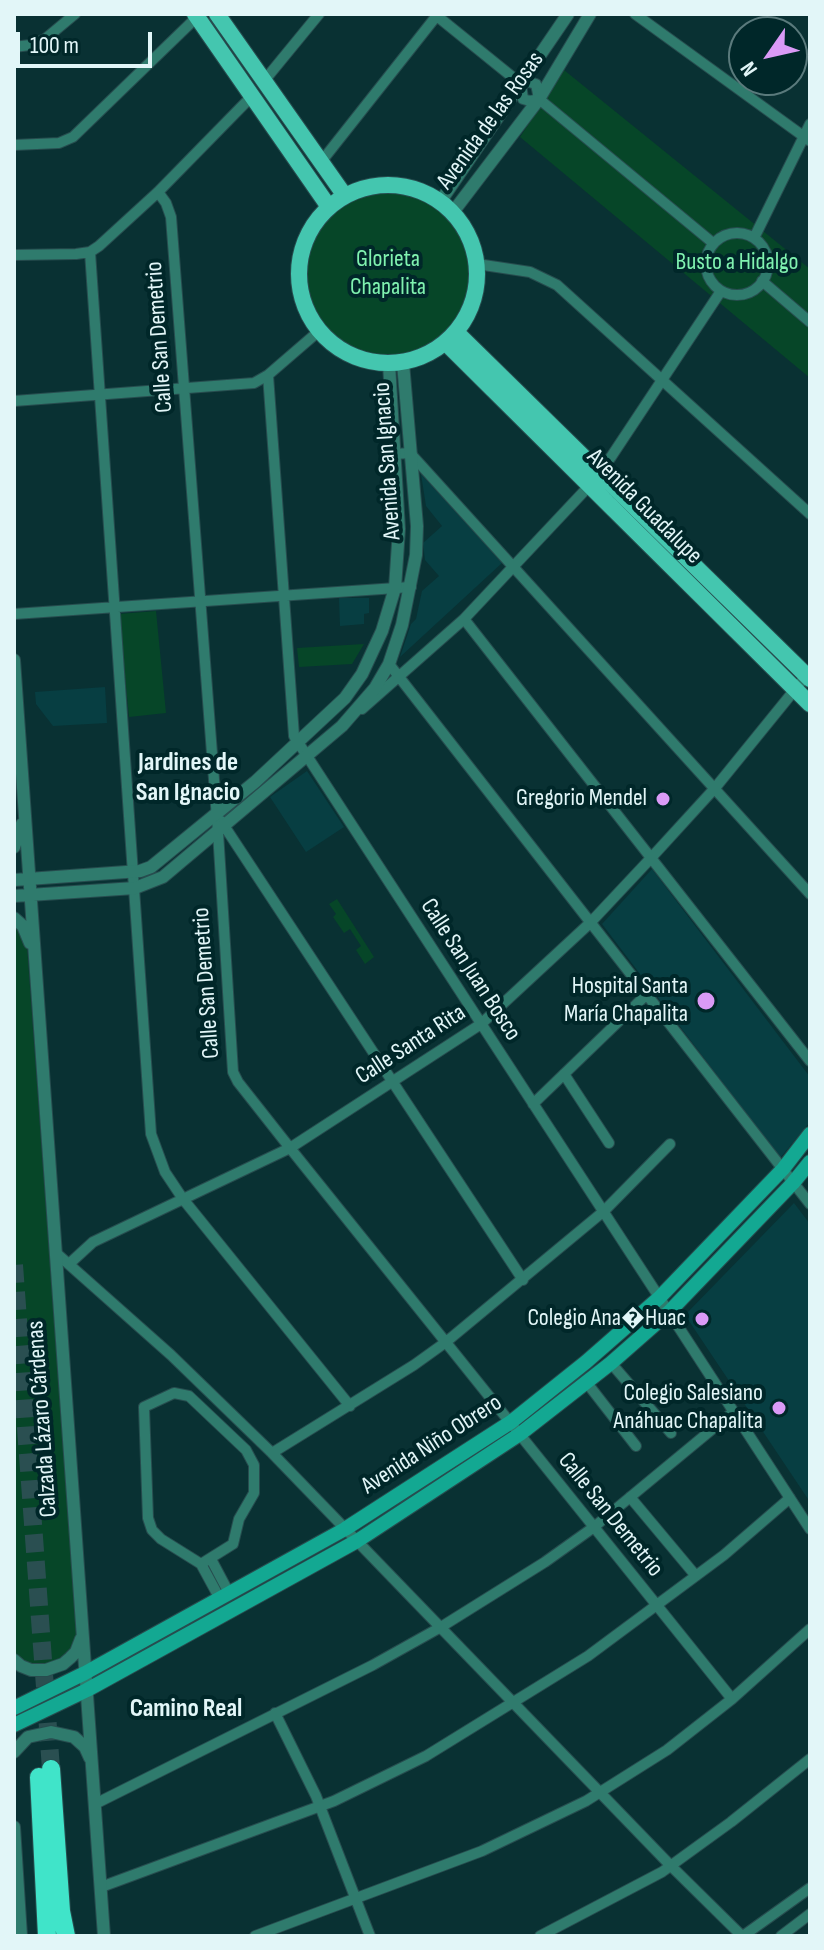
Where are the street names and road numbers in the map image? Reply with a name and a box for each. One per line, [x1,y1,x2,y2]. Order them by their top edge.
street label: Avenida de las Rosas [431,46,551,196]
street label: Calle San Demetrio [140,260,180,414]
street label: Avenida San Ignacio [368,381,408,541]
street label: Avenida Guadalupe [580,443,708,571]
street label: Calle San Juan Bosco [413,894,527,1046]
street label: Calle San Demetrio [187,906,227,1060]
street label: Calle Santa Rita [351,999,471,1091]
street label: Calzada Lázaro Cárdenas [22,1320,64,1518]
street label: Avenida Niño Obrero [356,1389,508,1501]
street label: Calle San Demetrio [551,1447,669,1583]

